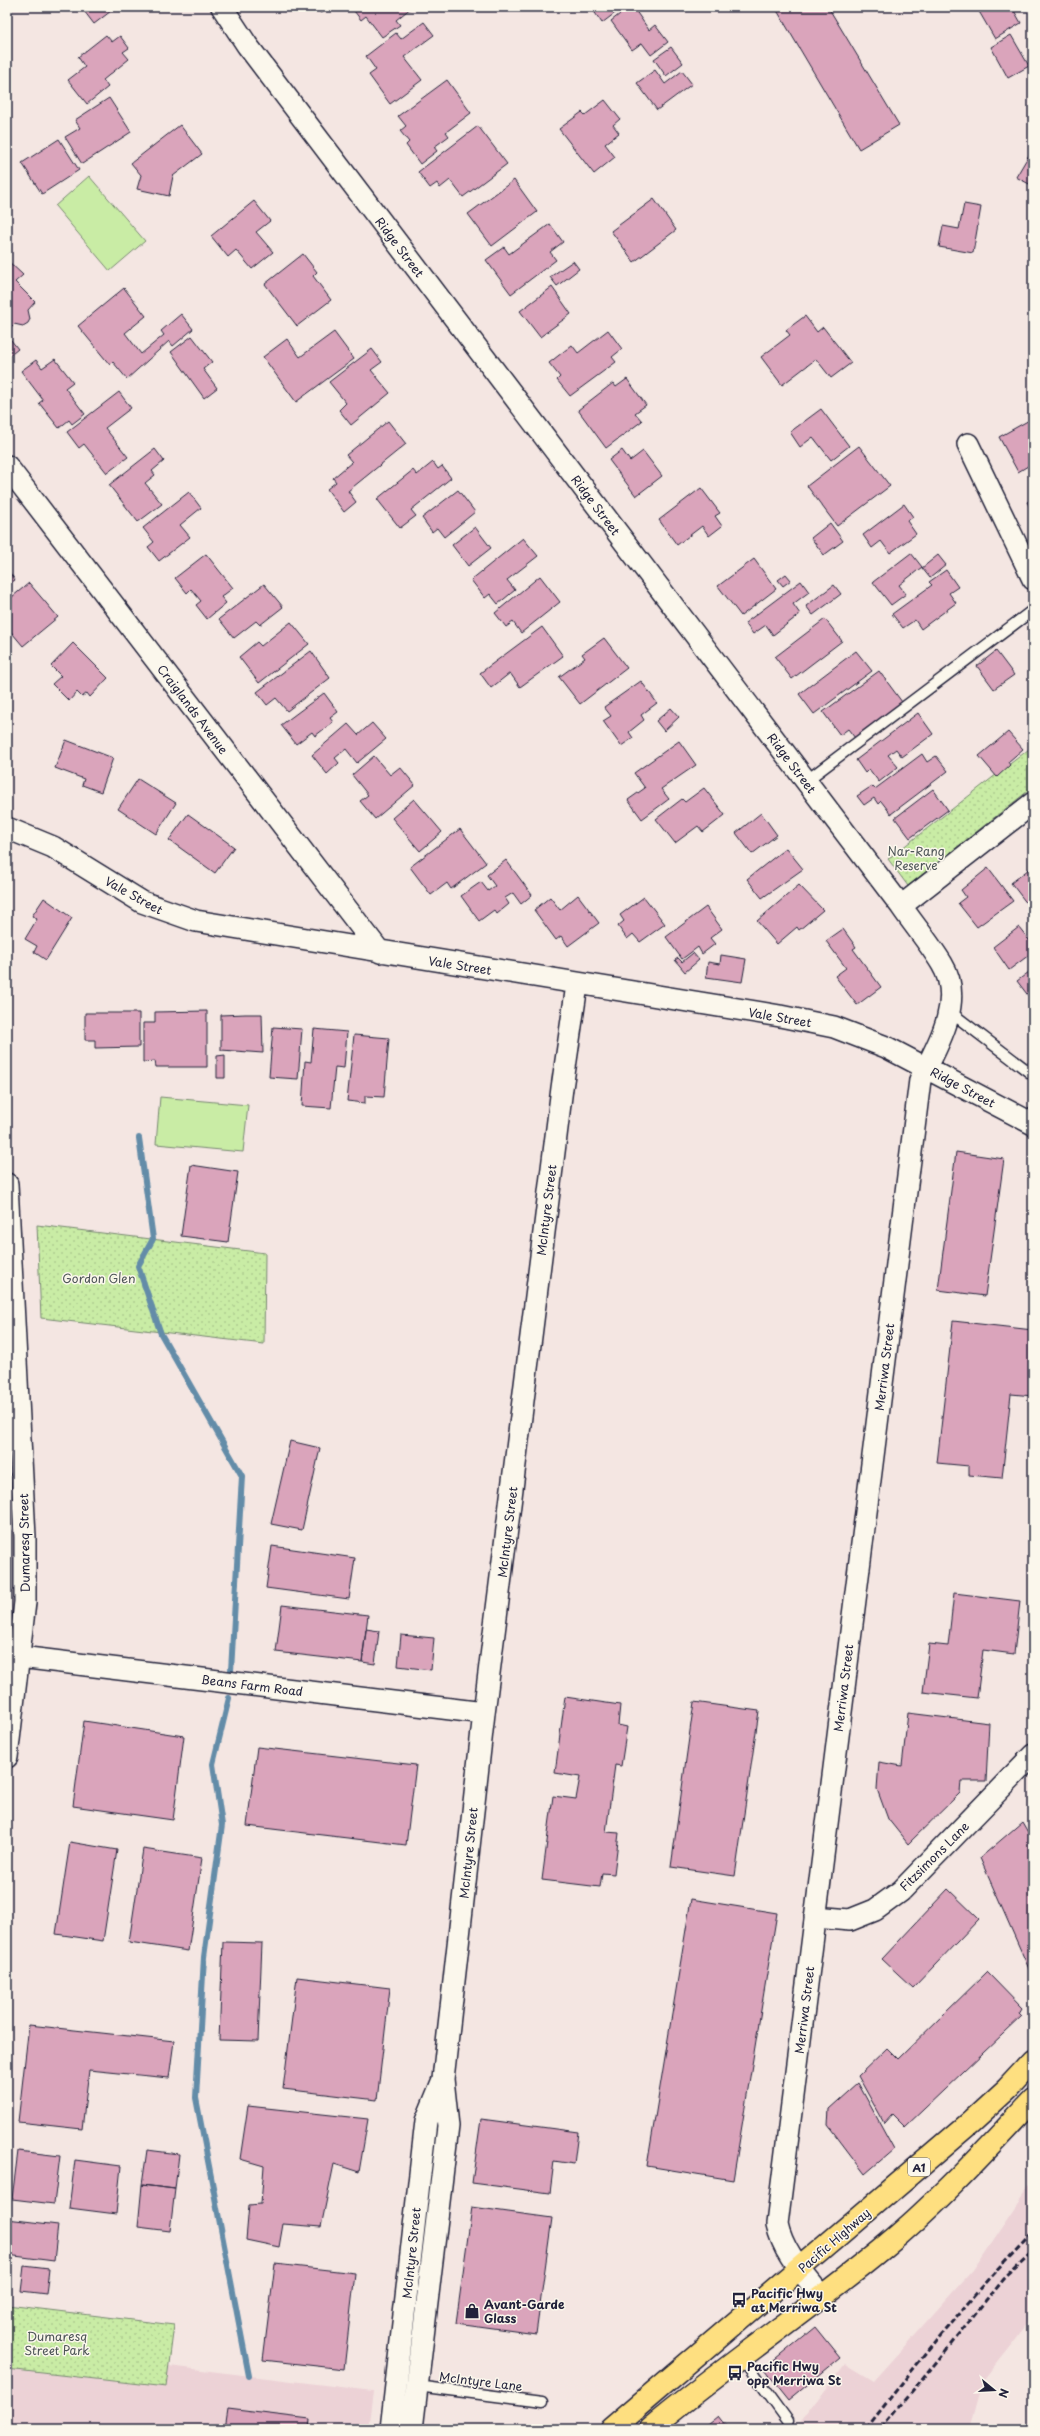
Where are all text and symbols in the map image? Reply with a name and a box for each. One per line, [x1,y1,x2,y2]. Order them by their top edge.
street label: Ridge Street [371,213,429,281]
street label: Ridge Street [567,471,625,539]
street label: Craiglands Avenue [153,660,233,758]
street label: Ridge Street [763,729,821,797]
park label: Nar-Rang Reserve [887,842,945,874]
street label: Vale Street [102,872,166,918]
street label: Vale Street [427,951,493,979]
street label: Vale Street [747,1003,813,1031]
street label: Ridge Street [927,1062,999,1112]
street label: McIntyre Street [531,1163,561,1257]
park label: Gordon Glen [62,1269,136,1287]
street label: Merriwa Street [870,1322,898,1412]
street label: McIntyre Street [492,1485,522,1579]
street label: Dumaresq Street [14,1493,34,1593]
street label: Merriwa Street [829,1643,857,1733]
street label: Beans Farm Road [200,1670,304,1700]
street label: McIntyre Street [454,1806,482,1900]
street label: Fitzsimons Lane [895,1817,973,1895]
street label: Merriwa Street [790,1965,818,2055]
road number: A1 [908,2158,930,2176]
street label: Pacific Highway [794,2204,874,2276]
street label: McIntyre Street [397,2206,425,2300]
place label: Pacific Hwy at Merriwa St [751,2284,837,2316]
bus stop icon: Pacific Hwy at Merriwa St [730,2291,748,2309]
place label: Avant-Garde Glass [484,2295,565,2327]
shop icon: Avant-Garde Glass [463,2302,481,2320]
park label: Dumaresq Street Park [24,2327,90,2359]
place label: Pacific Hwy opp Merriwa St [747,2357,841,2389]
bus stop icon: Pacific Hwy opp Merriwa St [726,2364,744,2382]
street label: McIntyre Lane [438,2367,524,2395]
north arrow [974,2370,1014,2410]
text: N [994,2386,1013,2400]

